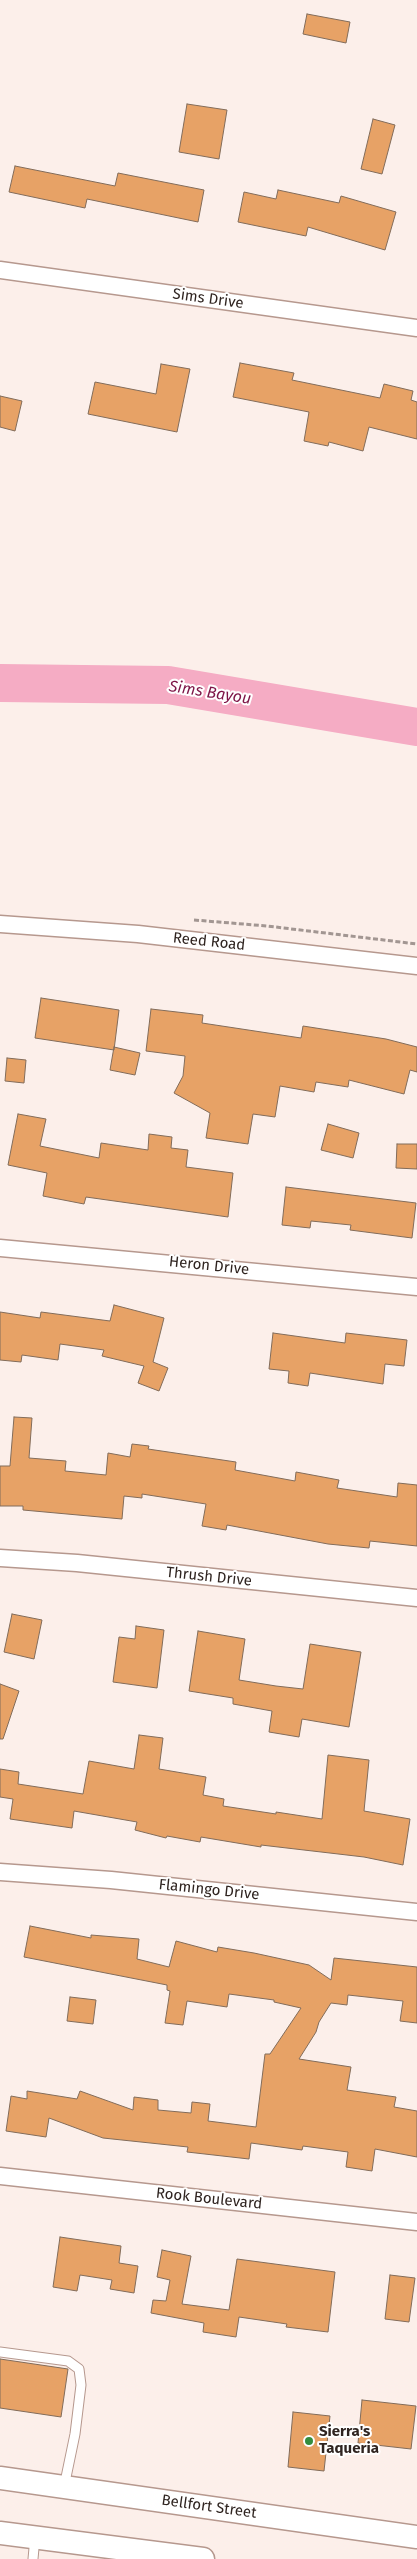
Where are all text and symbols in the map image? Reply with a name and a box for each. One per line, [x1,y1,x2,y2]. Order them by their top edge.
street label: Sims Drive [171,285,245,313]
water label: Sims Bayou [168,677,252,709]
street label: Reed Road [172,929,246,955]
street label: Heron Drive [168,1253,250,1279]
street label: Thrush Drive [165,1564,253,1590]
street label: Flamingo Drive [158,1876,260,1904]
street label: Rook Boulevard [155,2184,263,2214]
place label: Sierra's Taqueria [319,2423,379,2458]
marker: Sierra's Taqueria [303,2435,315,2447]
street label: Bellfort Street [160,2491,258,2523]

